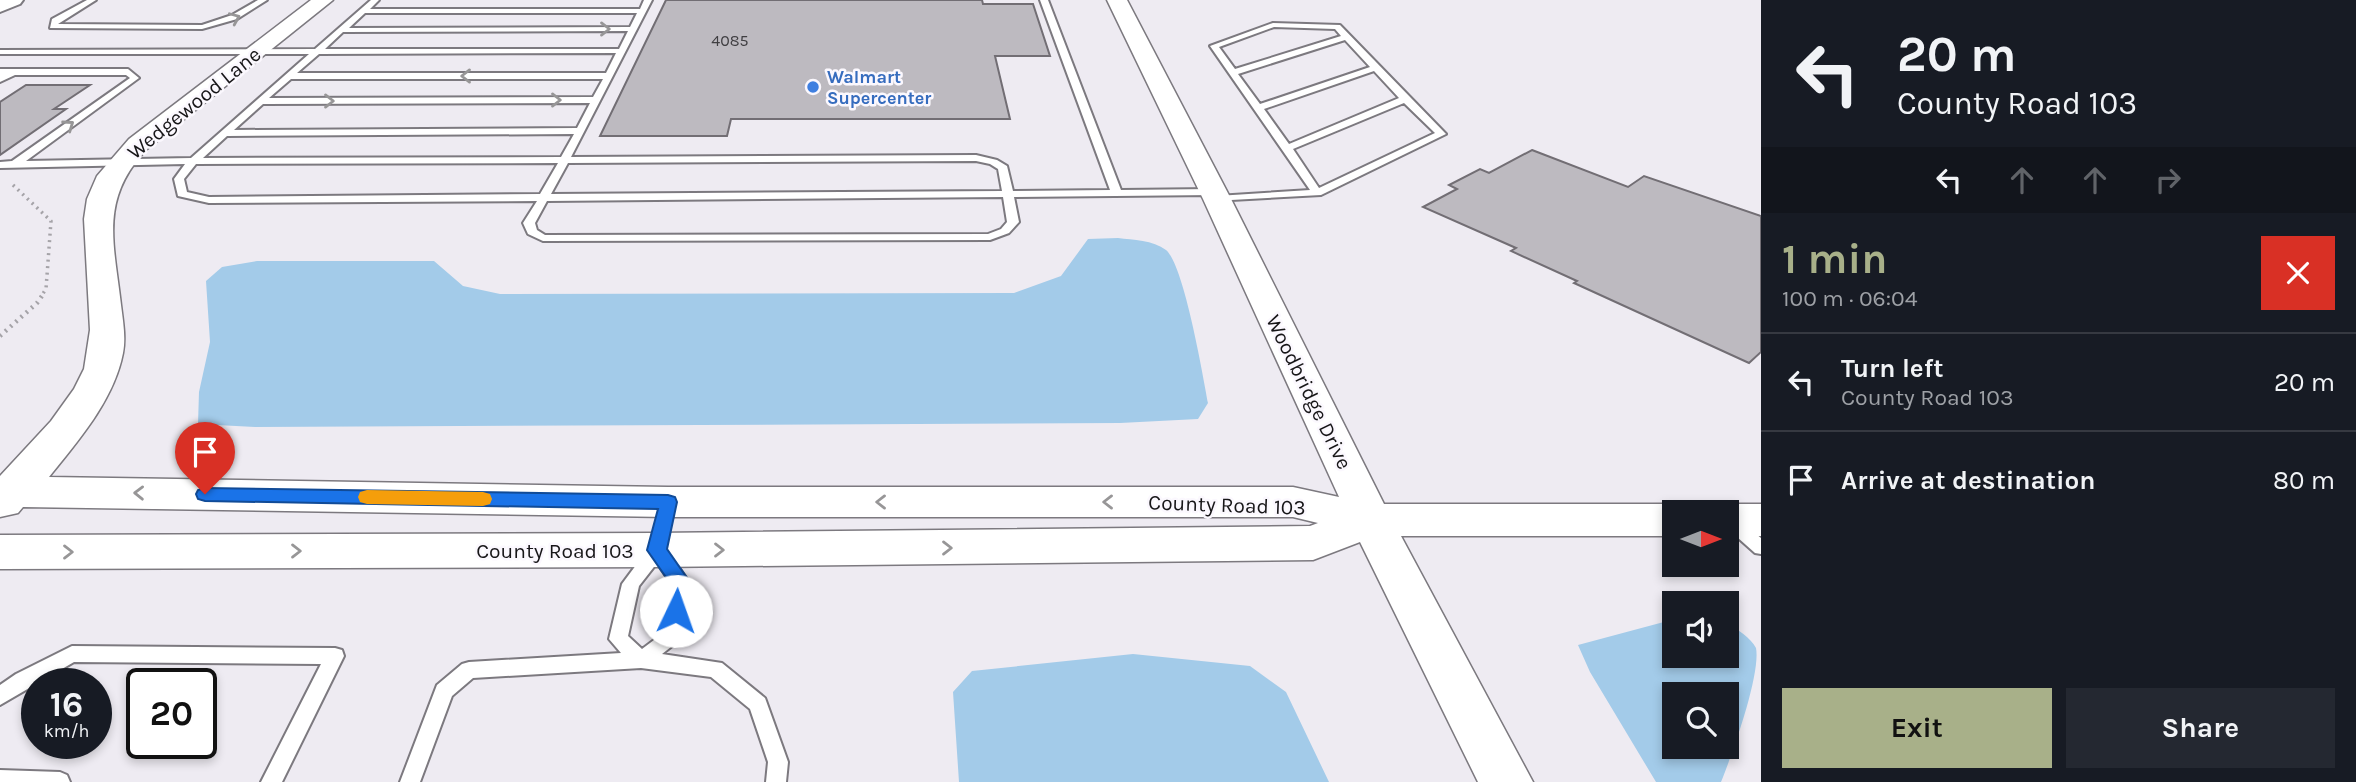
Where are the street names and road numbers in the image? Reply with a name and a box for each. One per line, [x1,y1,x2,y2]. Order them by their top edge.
street label: Wedgewood Lane [123,42,265,164]
street label: Woodbridge Drive [1261,311,1357,473]
street label: County Road 103 [1148,490,1306,520]
street label: County Road 103 [476,539,634,563]

